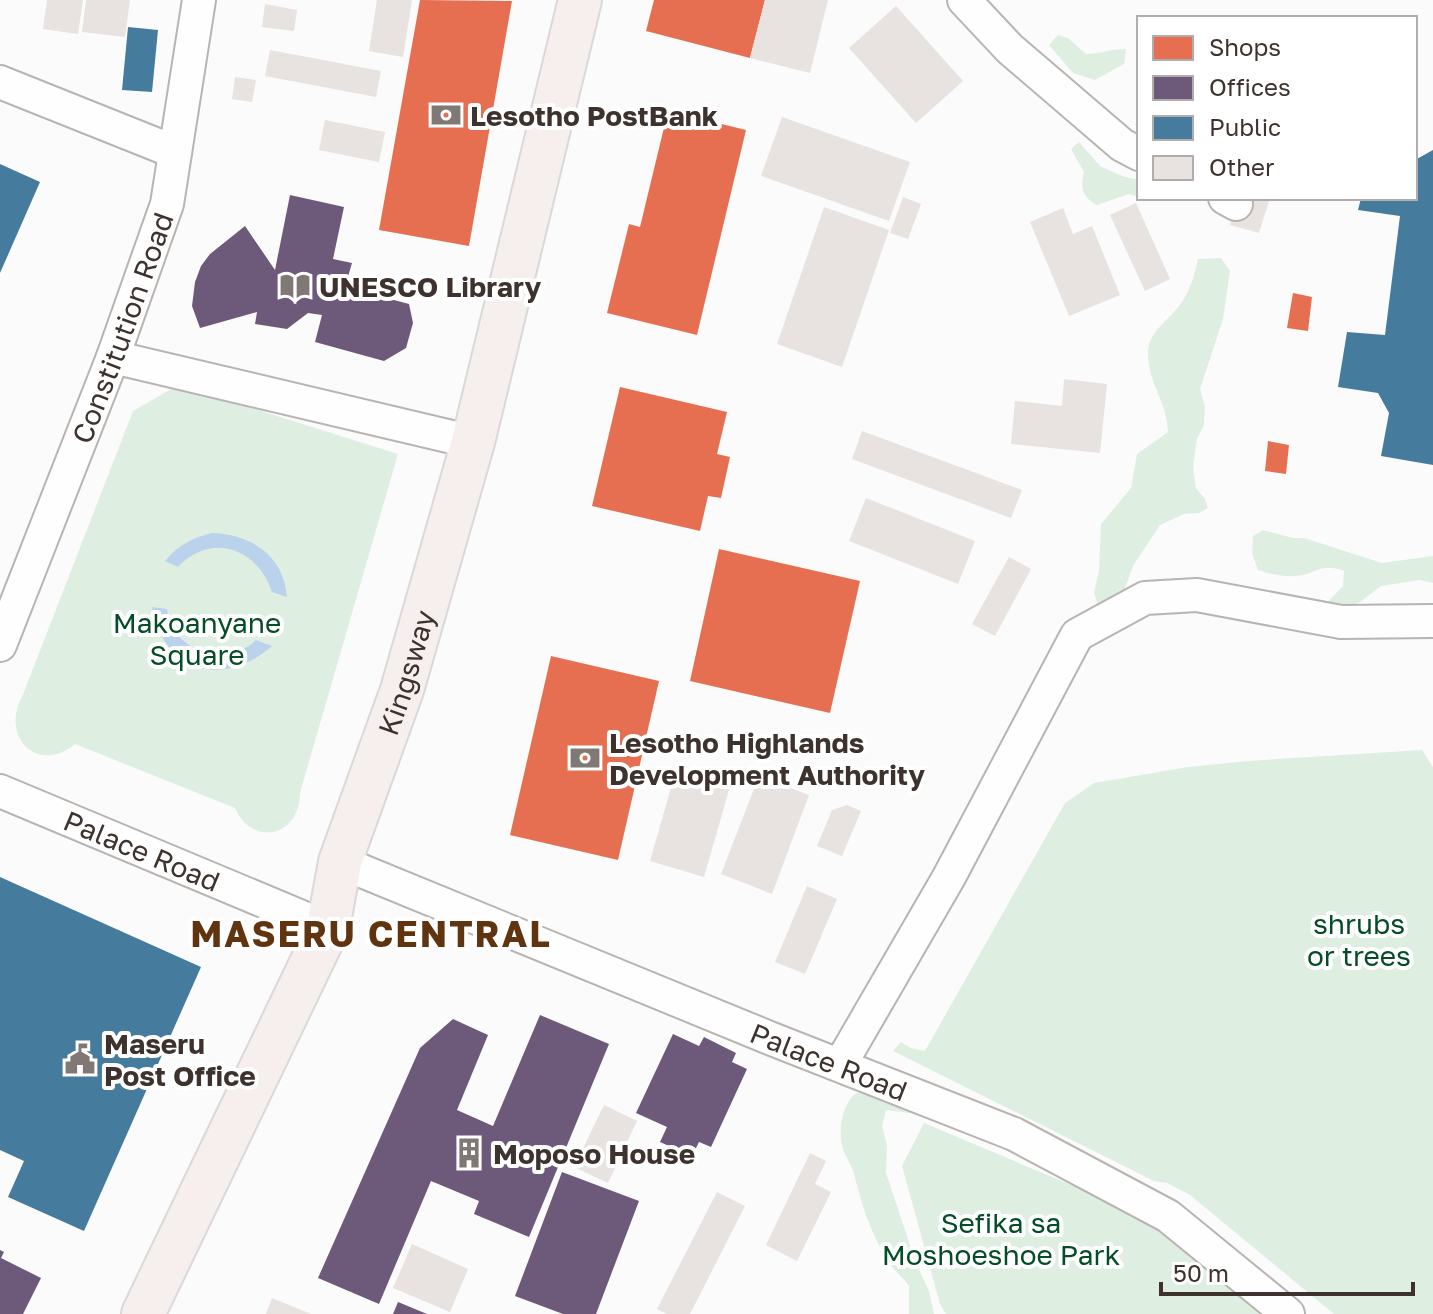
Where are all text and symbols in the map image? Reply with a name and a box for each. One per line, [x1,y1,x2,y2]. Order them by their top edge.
legend [1137,16,1417,200]
text: Shops [1209,32,1281,61]
text: Offices [1209,72,1291,101]
bank icon: Lesotho PostBank [429,98,463,132]
place label: Lesotho PostBank [470,99,718,132]
text: Public [1209,112,1281,141]
text: Other [1209,152,1274,181]
street label: Constitution Road [64,208,179,448]
library icon: UNESCO Library [278,269,312,303]
place label: UNESCO Library [319,270,542,303]
park label: Makoanyane Square [113,606,281,671]
street label: Kingsway [371,606,441,739]
place label: Lesotho Highlands Development Authority [609,726,925,791]
bank icon: Lesotho Highlands Development Authority [568,741,602,775]
street label: Palace Road [59,803,225,898]
park label: shrubs or trees [1307,907,1411,972]
district label: MASERU CENTRAL [190,912,552,955]
street label: Palace Road [746,1015,912,1107]
place label: Maseru Post Office [104,1027,256,1092]
public building icon: Maseru Post Office [63,1042,97,1076]
building icon: Moposo House [452,1136,486,1170]
place label: Moposo House [493,1137,695,1170]
park label: Sefika sa Moshoeshoe Park [882,1206,1121,1271]
scale bar [1161,1246,1413,1296]
text: 50 m [1173,1258,1229,1287]

